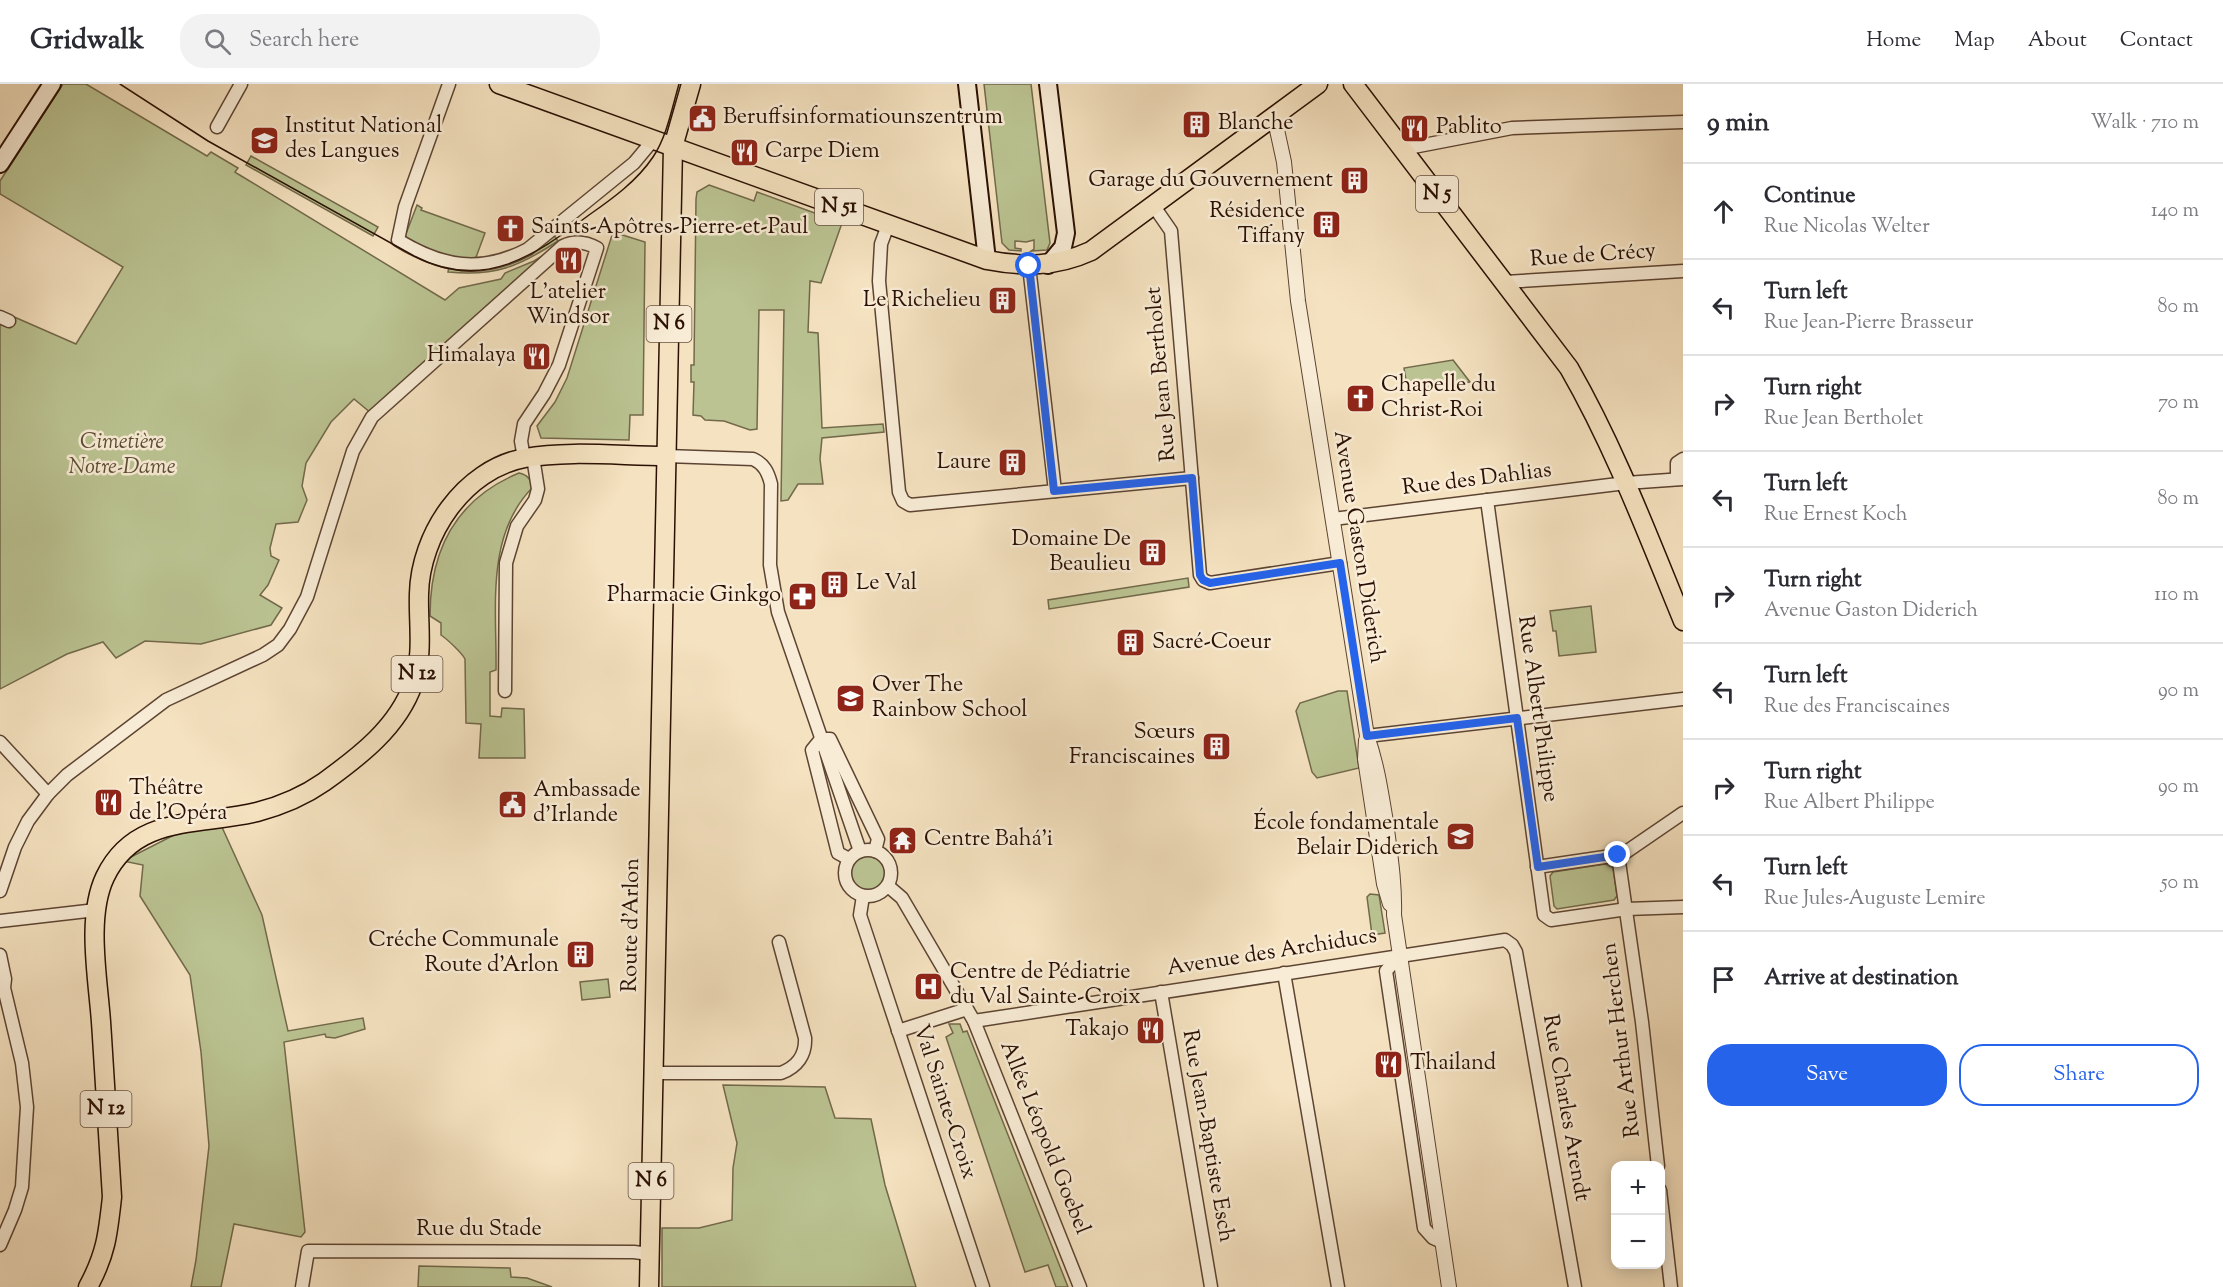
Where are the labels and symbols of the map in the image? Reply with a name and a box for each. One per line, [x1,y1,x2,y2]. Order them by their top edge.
public building icon: Beruffsinformatiounszentrum [686,102,718,134]
place label: Beruffsinformatiounszentrum [723,102,1003,134]
building icon: Blanche [1181,108,1213,140]
place label: Blanche [1218,108,1294,140]
place label: Institut National des Langues [285,111,442,168]
restaurant icon: Pablito [1399,112,1431,144]
place label: Pablito [1436,112,1502,144]
school or university icon: Institut National des Langues [248,124,280,156]
restaurant icon: Carpe Diem [728,136,760,168]
place label: Carpe Diem [765,136,880,168]
place label: Garage du Gouvernement [1088,165,1333,197]
building icon: Garage du Gouvernement [1338,165,1370,197]
road number: N 5 [1416,176,1458,212]
road number: N 51 [815,189,863,225]
place label: Résidence Tiffany [1209,196,1305,253]
building icon: Résidence Tiffany [1310,209,1342,241]
church icon: Saints-Apôtres-Pierre-et-Paul [494,212,526,244]
place label: Saints-Apôtres-Pierre-et-Paul [531,212,808,244]
street label: Rue de Crécy [1529,236,1657,276]
restaurant icon: L'atelier Windsor [552,245,584,277]
route start [1015,252,1041,278]
place label: L'atelier Windsor [526,277,610,334]
place label: Le Richelieu [863,285,981,317]
building icon: Le Richelieu [986,285,1018,317]
street label: Rue Jean Bertholet [1138,285,1186,463]
road number: N 6 [646,306,692,342]
place label: Himalaya [427,340,516,372]
restaurant icon: Himalaya [521,340,553,372]
place label: Chapelle du Christ-Roi [1381,370,1496,427]
church icon: Chapelle du Christ-Roi [1344,383,1376,415]
park label: Cimetière Notre-Dame [69,427,176,484]
street label: Avenue Gaston Diderich [1324,428,1392,666]
place label: Laure [937,447,991,479]
building icon: Laure [996,447,1028,479]
street label: Rue des Dahlias [1401,455,1553,505]
place label: Domaine De Beaulieu [1012,524,1131,581]
building icon: Domaine De Beaulieu [1136,537,1168,569]
building icon: Le Val [819,568,851,600]
place label: Le Val [856,568,917,600]
place label: Pharmacie Ginkgo [607,580,781,612]
pharmacy icon: Pharmacie Ginkgo [786,580,818,612]
street label: Rue Albert Philippe [1508,614,1566,804]
building icon: Sacré-Coeur [1115,627,1147,659]
place label: Sacré-Coeur [1152,627,1271,659]
road number: N 12 [392,656,442,692]
place label: Over The Rainbow School [872,670,1027,727]
school or university icon: Over The Rainbow School [835,683,867,715]
place label: Sœurs Franciscaines [1069,717,1195,774]
building icon: Sœurs Franciscaines [1200,730,1232,762]
place label: Théâtre de l'Opéra [129,773,228,830]
place label: Ambassade d'Irlande [533,775,641,832]
restaurant icon: Théâtre de l'Opéra [92,786,124,818]
public building icon: Ambassade d'Irlande [496,788,528,820]
place label: École fondamentale Belair Diderich [1254,807,1439,865]
school or university icon: École fondamentale Belair Diderich [1444,821,1476,853]
temple icon: Centre Bahá’i [887,824,919,856]
place label: Centre Bahá’i [924,824,1053,856]
route end [1604,841,1630,867]
street label: Route d'Arlon [615,858,649,992]
street label: Avenue des Archiducs [1165,921,1379,985]
place label: Créche Communale Route d'Arlon [368,925,559,982]
building icon: Créche Communale Route d'Arlon [564,938,596,970]
street label: Rue Arthur Herchen [1594,941,1650,1139]
place label: Centre de Pédiatrie du Val Sainte-Croix [950,957,1141,1014]
hospital icon: Centre de Pédiatrie du Val Sainte-Croix [913,970,945,1002]
street label: Rue Charles Arendt [1533,1012,1597,1204]
place label: Takajo [1065,1014,1129,1046]
restaurant icon: Takajo [1134,1014,1166,1046]
street label: Val Sainte-Croix [904,1021,984,1183]
street label: Rue Jean-Baptiste Esch [1173,1027,1241,1245]
street label: Allée Léopold Goebel [991,1037,1097,1239]
restaurant icon: Thailand [1373,1048,1405,1080]
place label: Thailand [1410,1048,1496,1080]
road number: N 12 [80,1091,132,1127]
road number: N 6 [628,1163,674,1199]
street label: Rue du Stade [416,1214,542,1246]

